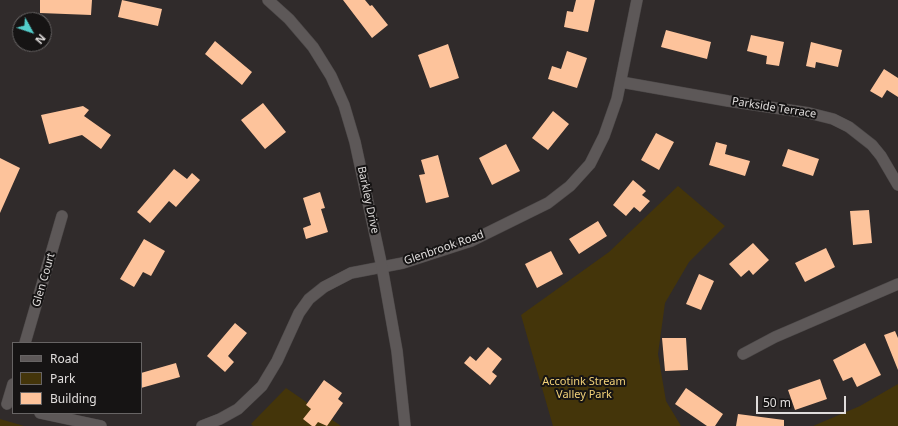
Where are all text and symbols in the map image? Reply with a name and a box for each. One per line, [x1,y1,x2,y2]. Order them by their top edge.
north arrow [12,12,52,52]
text: N [32,31,49,48]
street label: Parkside Terrace [731,95,817,121]
street label: Barkley Drive [354,165,382,235]
street label: Glenbrook Road [402,228,486,268]
street label: Glen Court [30,251,58,309]
legend [12,342,142,414]
text: Road [50,350,79,367]
text: Park [50,370,75,387]
park label: Accotink Stream Valley Park [542,375,626,401]
scale bar [758,388,848,414]
text: Building [50,390,97,407]
text: 50 m [763,394,791,411]

